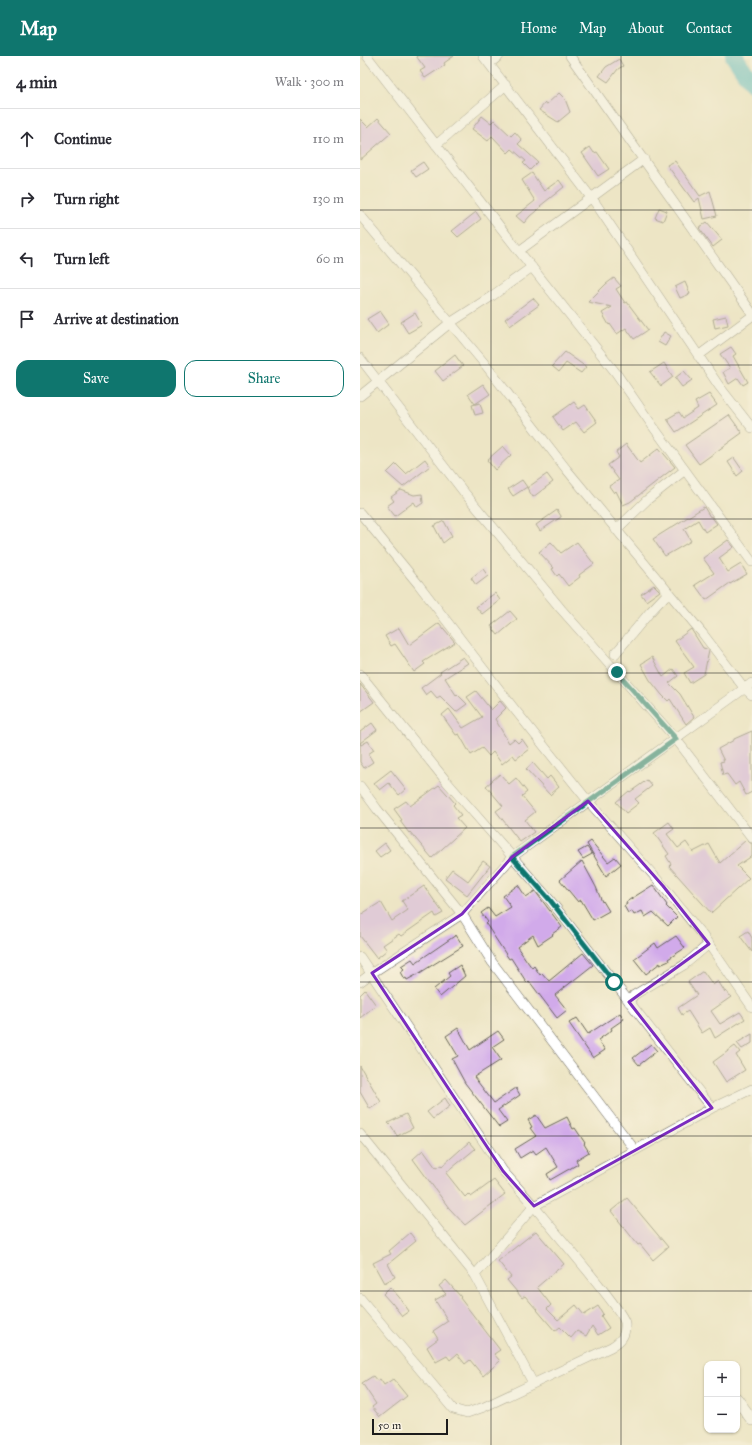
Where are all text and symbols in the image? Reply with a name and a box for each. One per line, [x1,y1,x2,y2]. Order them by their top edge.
text: Map [20,17,57,40]
text: Home [520,20,557,37]
text: Map [579,20,606,37]
text: About [628,20,664,37]
text: Contact [686,20,732,37]
text: 4 min [16,72,57,93]
text: Walk · 300 m [275,74,344,90]
icon: ahead [16,128,38,150]
text: Continue [54,130,112,148]
text: 110 m [312,131,344,147]
icon: right [16,188,38,210]
text: Turn right [54,190,119,208]
text: 130 m [312,191,344,207]
icon: left [16,248,38,270]
text: Turn left [54,250,110,268]
text: 60 m [316,251,344,267]
icon: arrive [16,308,38,330]
text: Arrive at destination [54,310,179,328]
button: Save [16,360,176,397]
button: Share [184,360,344,397]
route end [608,663,626,681]
route start [605,973,623,991]
map controls [704,1361,740,1433]
button: + [704,1361,740,1397]
button: − [704,1397,740,1433]
scale bar [372,1417,448,1436]
text: 50 m [378,1419,401,1432]

